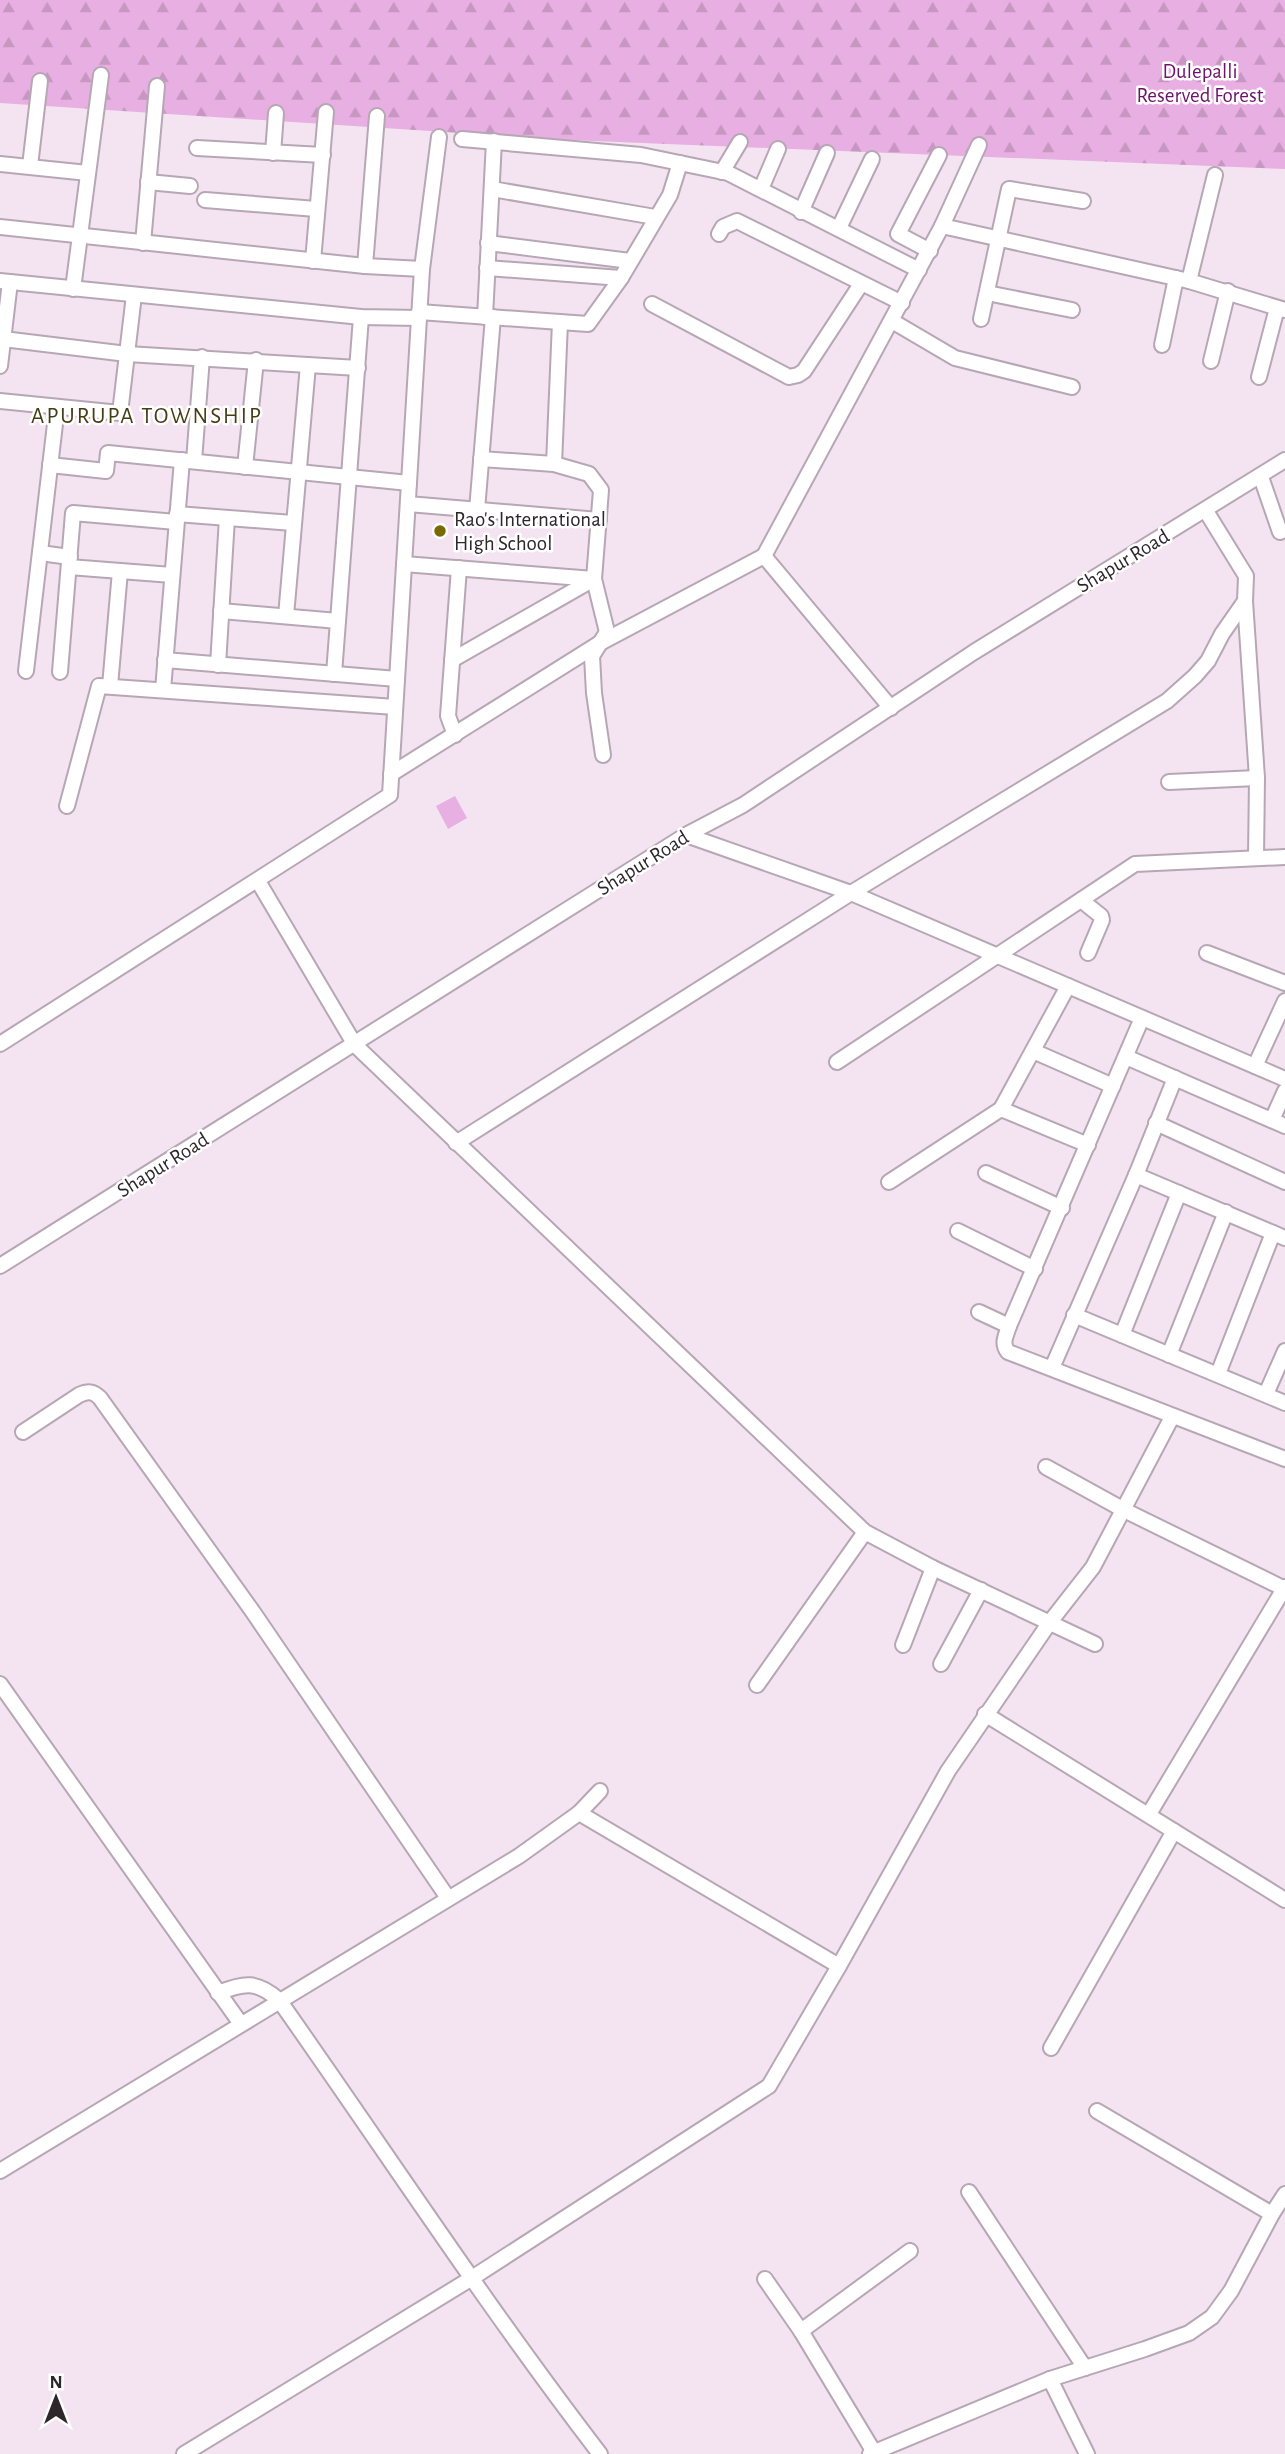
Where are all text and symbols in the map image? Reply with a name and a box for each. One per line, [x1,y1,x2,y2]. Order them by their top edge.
park label: Dulepalli Reserved Forest [1136,61,1264,106]
district label: APURUPA TOWNSHIP [31,405,263,428]
place label: Rao's International High School [454,509,606,554]
marker: Rao's International High School [432,523,448,539]
street label: Shapur Road [1073,525,1173,597]
street label: Shapur Road [594,827,693,899]
street label: Shapur Road [114,1129,213,1201]
north arrow [21,2363,91,2433]
text: N [49,2373,63,2392]

